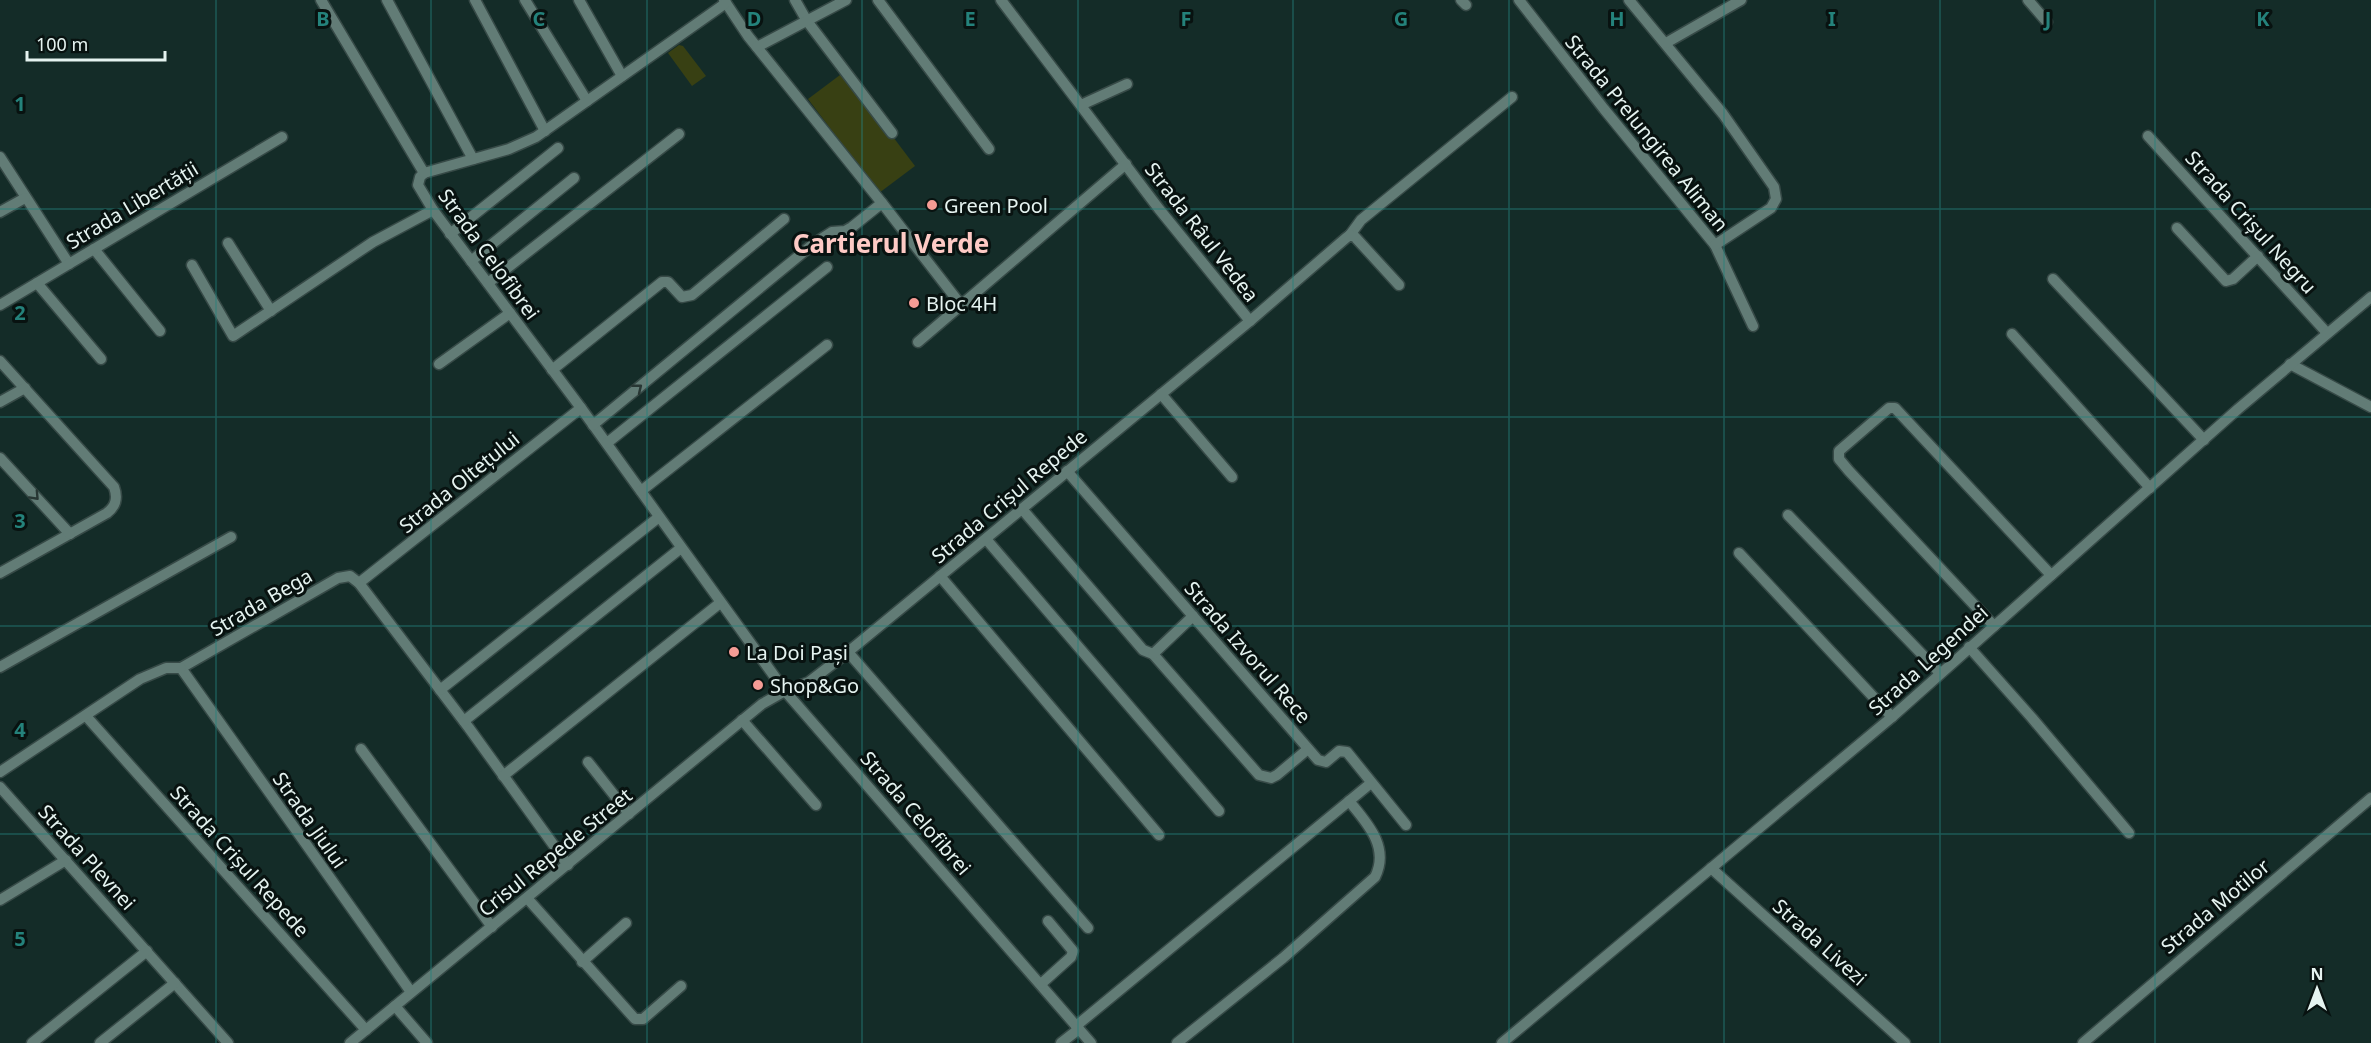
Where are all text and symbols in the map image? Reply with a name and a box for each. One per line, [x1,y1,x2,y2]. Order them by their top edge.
text: B [316,5,330,32]
text: C [533,5,546,32]
text: D [747,5,761,32]
text: E [964,5,976,32]
text: F [1181,5,1191,32]
text: G [1394,5,1408,32]
text: H [1609,5,1625,32]
text: I [1828,5,1836,32]
text: J [2043,5,2051,32]
text: K [2256,5,2270,32]
scale bar [27,24,165,62]
street label: Strada Prelungirea Aliman [1559,29,1735,237]
text: 100 m [36,32,88,56]
text: 1 [14,90,26,117]
street label: Strada Crișul Negru [2179,145,2323,299]
street label: Strada Libertății [61,155,203,255]
street label: Strada Râul Vedea [1139,157,1265,307]
street label: Strada Celofibrei [432,183,546,325]
place label: Green Pool [944,192,1048,219]
marker: Green Pool [925,198,939,212]
district label: Cartierul Verde [793,225,989,261]
place label: Bloc 4H [926,290,997,317]
marker: Bloc 4H [907,296,921,310]
text: 2 [14,299,26,326]
one-way arrow [631,384,642,395]
street label: Strada Crișul Repede [926,423,1092,569]
street label: Strada Oltețului [393,425,525,539]
one-way arrow [28,489,39,500]
text: 3 [14,507,26,534]
street label: Strada Bega [205,562,317,642]
street label: Strada Izvorul Rece [1179,575,1317,729]
street label: Strada Legendei [1862,599,1994,721]
place label: La Doi Pași [746,639,848,666]
marker: La Doi Pași [727,645,741,659]
place label: Shop&Go [770,672,859,699]
marker: Shop&Go [751,678,765,692]
text: 4 [14,716,26,743]
street label: Strada Celofibrei [855,745,977,881]
street label: Strada Jiului [267,767,353,873]
street label: Strada Crișul Repede [165,779,315,943]
street label: Crisul Repede Street [473,782,637,922]
street label: Strada Plevnei [32,799,142,915]
street label: Strada Motilor [2155,853,2275,959]
street label: Strada Livezi [1767,893,1873,991]
text: 5 [14,925,26,952]
north arrow [2287,959,2347,1019]
text: N [2310,963,2324,985]

